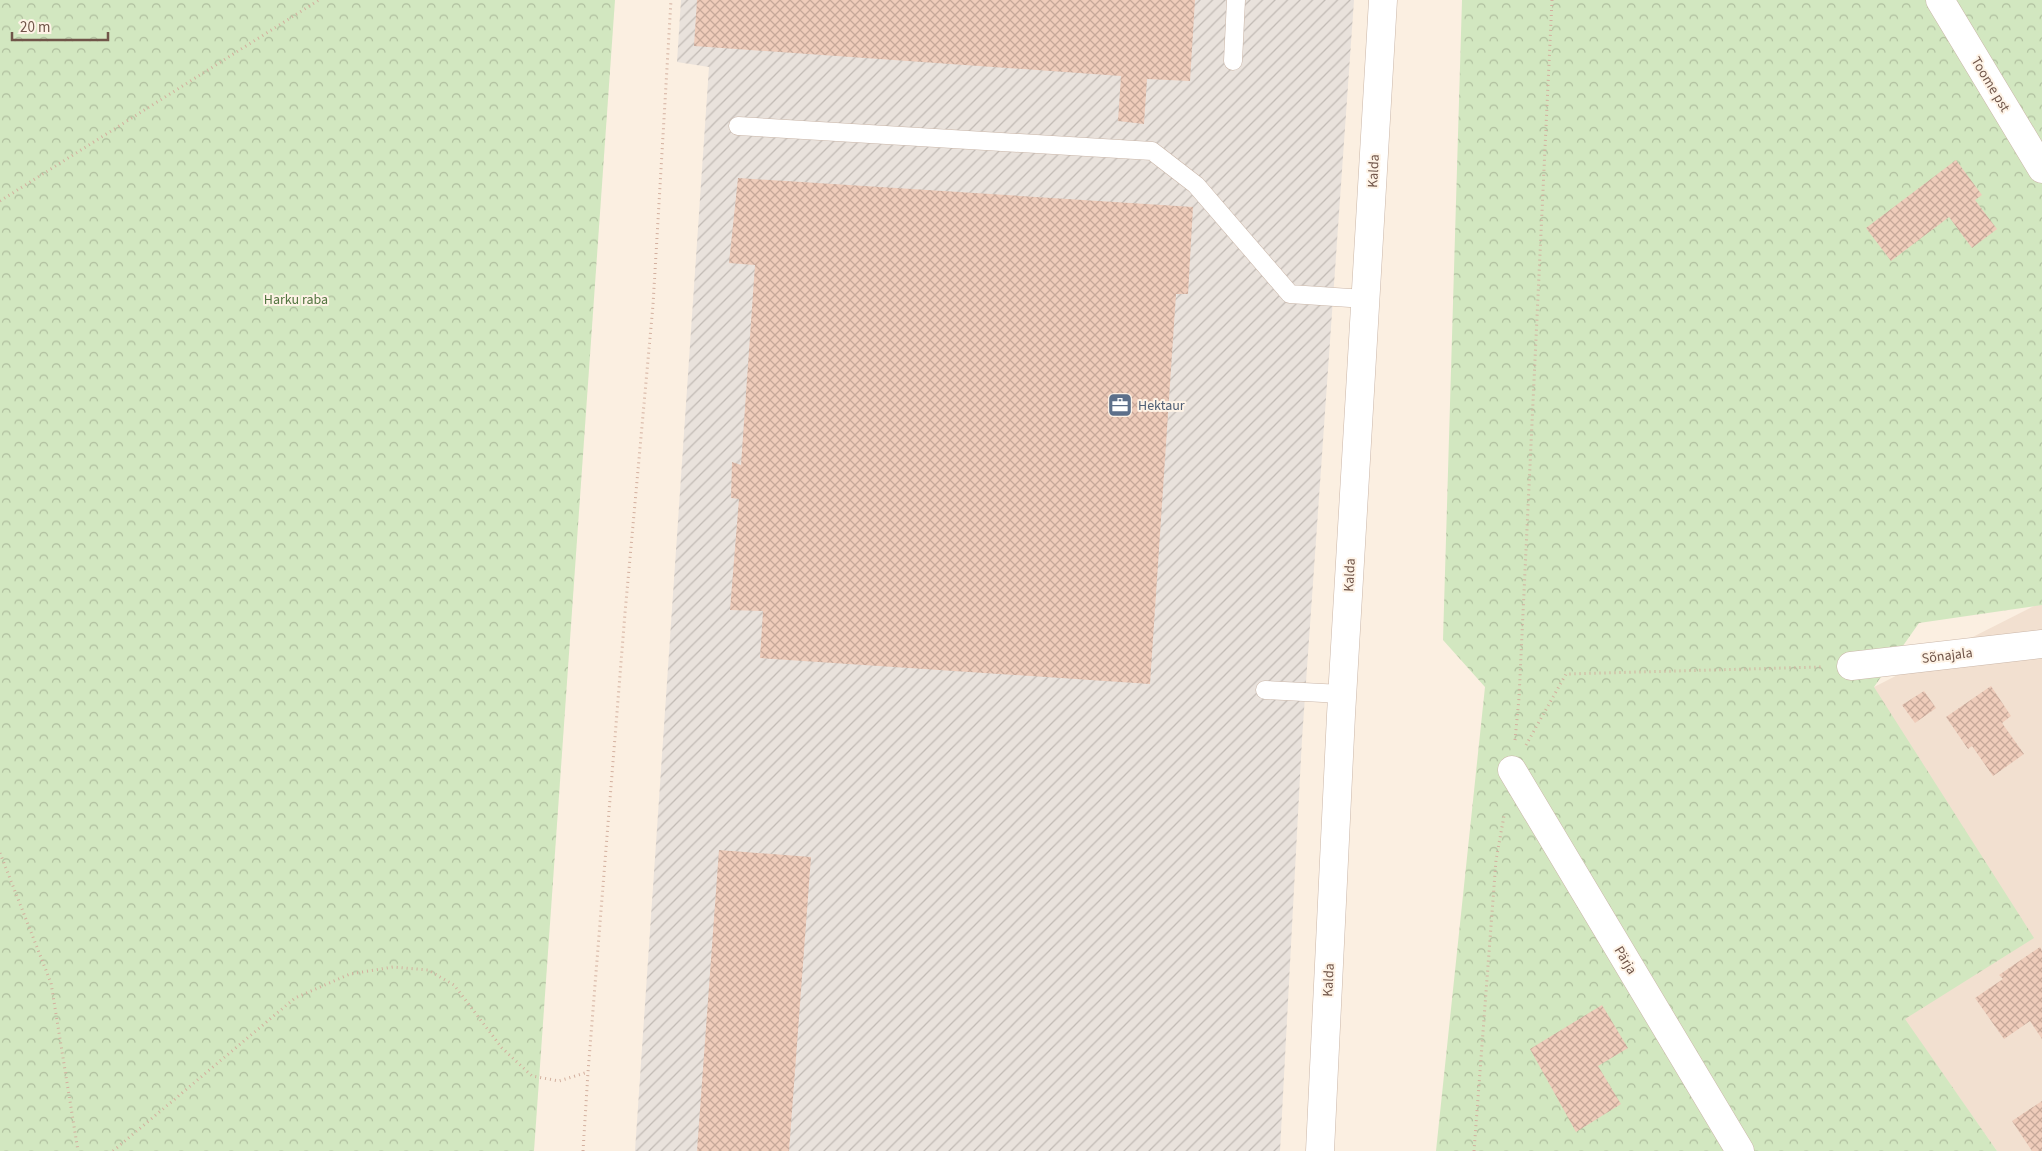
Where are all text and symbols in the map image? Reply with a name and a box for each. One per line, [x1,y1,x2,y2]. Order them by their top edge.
scale bar [12,10,109,42]
text: 20 m [20,17,50,38]
street label: Toome pst [1966,53,2015,116]
street label: Kalda [1363,154,1385,188]
park label: Harku raba [264,290,328,310]
office icon: Hektaur [1107,392,1133,418]
place label: Hektaur [1138,396,1185,416]
street label: Kalda [1339,558,1361,592]
street label: Sõnajala [1921,643,1974,669]
street label: Pärja [1609,943,1641,978]
street label: Kalda [1318,963,1340,997]

